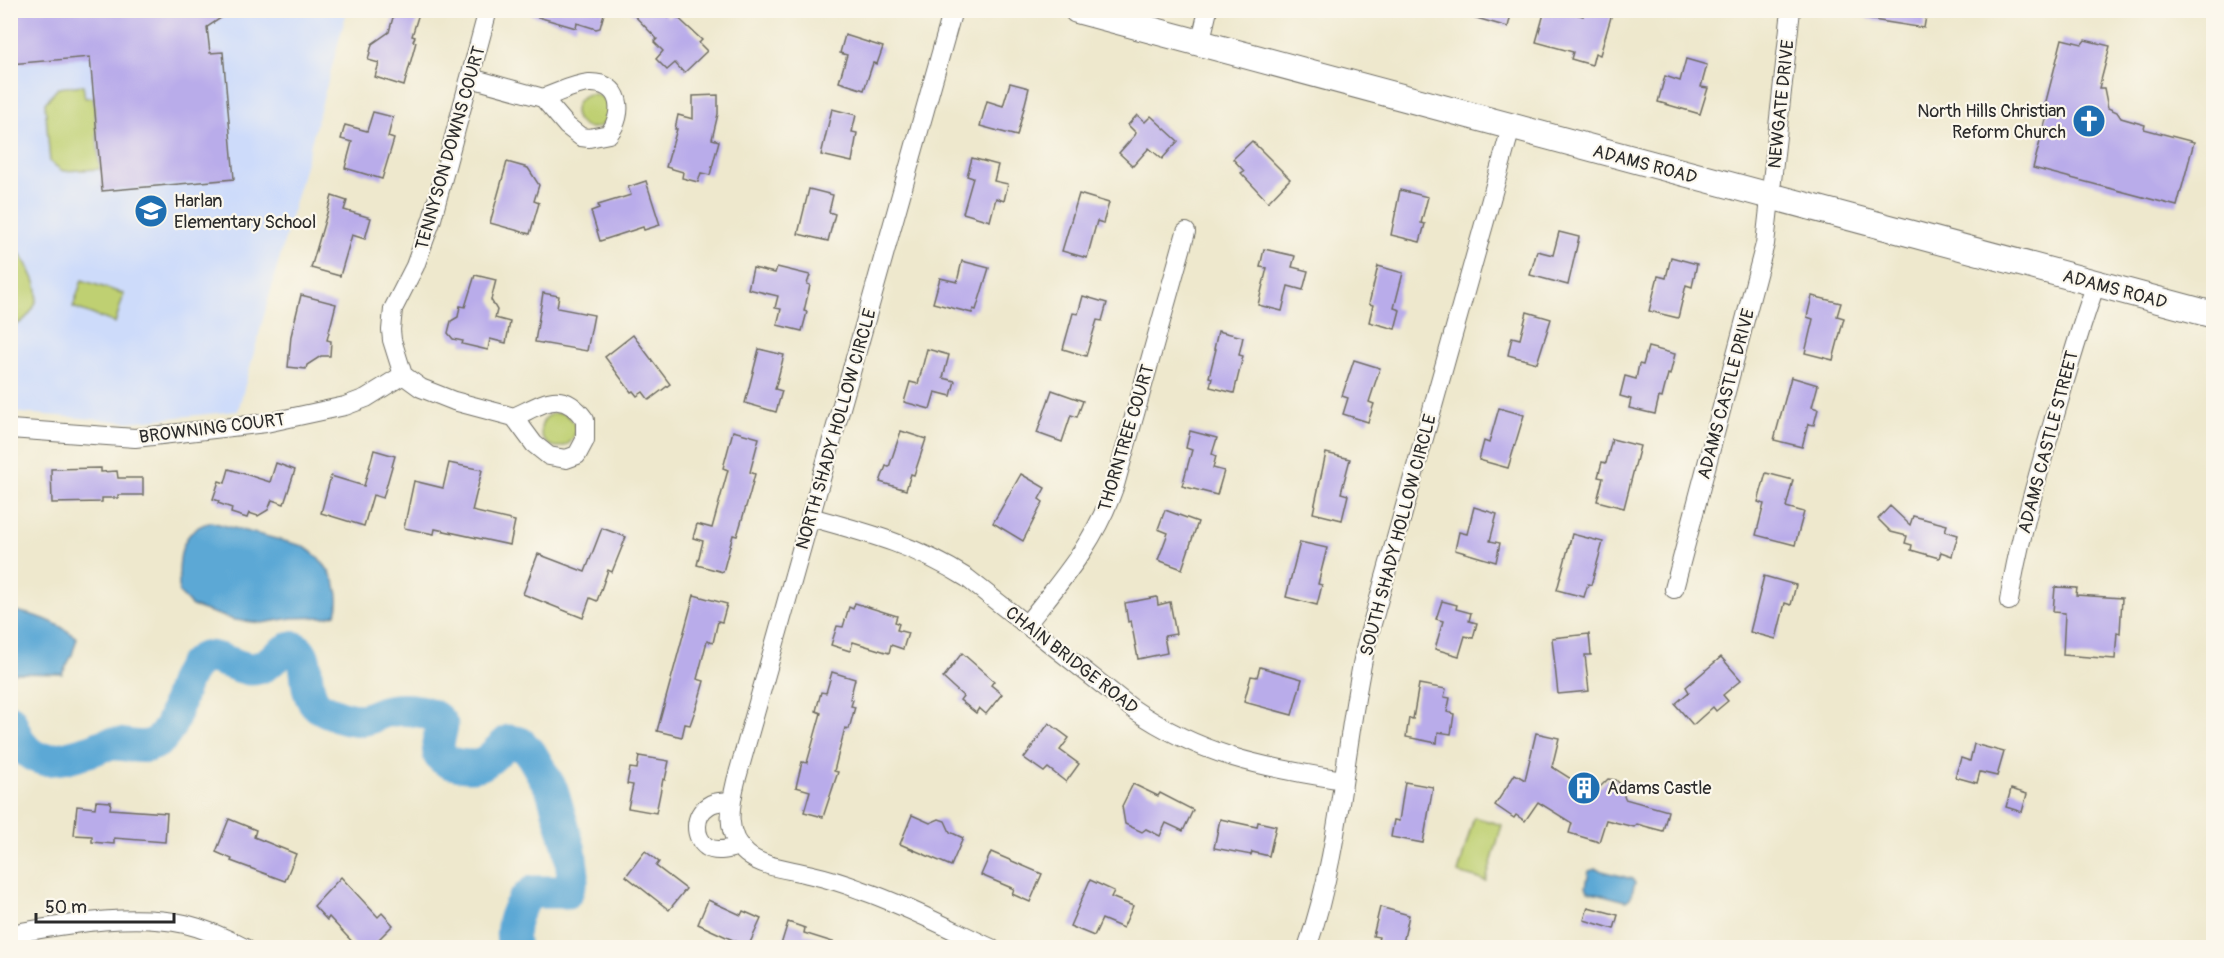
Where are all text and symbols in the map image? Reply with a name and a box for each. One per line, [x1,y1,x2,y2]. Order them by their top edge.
street label: NEWGATE DRIVE [1763,39,1800,170]
street label: TENNYSON DOWNS COURT [410,43,491,253]
place label: North Hills Christian Reform Church [1917,100,2066,144]
church icon: North Hills Christian Reform Church [2071,103,2107,139]
street label: ADAMS ROAD [1590,140,1699,189]
place label: Harlan Elementary School [174,190,316,234]
school or university icon: Harlan Elementary School [133,193,169,229]
street label: ADAMS ROAD [2060,265,2169,314]
street label: NORTH SHADY HOLLOW CIRCLE [791,306,882,552]
street label: ADAMS CASTLE DRIVE [1693,306,1760,482]
street label: ADAMS CASTLE STREET [2013,348,2084,536]
street label: THORNTREE COURT [1093,362,1160,514]
street label: BROWNING COURT [138,408,286,449]
street label: SOUTH SHADY HOLLOW CIRCLE [1355,412,1442,659]
street label: CHAIN BRIDGE ROAD [1001,601,1143,719]
building icon: Adams Castle [1566,770,1602,806]
place label: Adams Castle [1607,777,1712,800]
scale bar [36,886,174,924]
text: 50 m [45,896,87,919]

